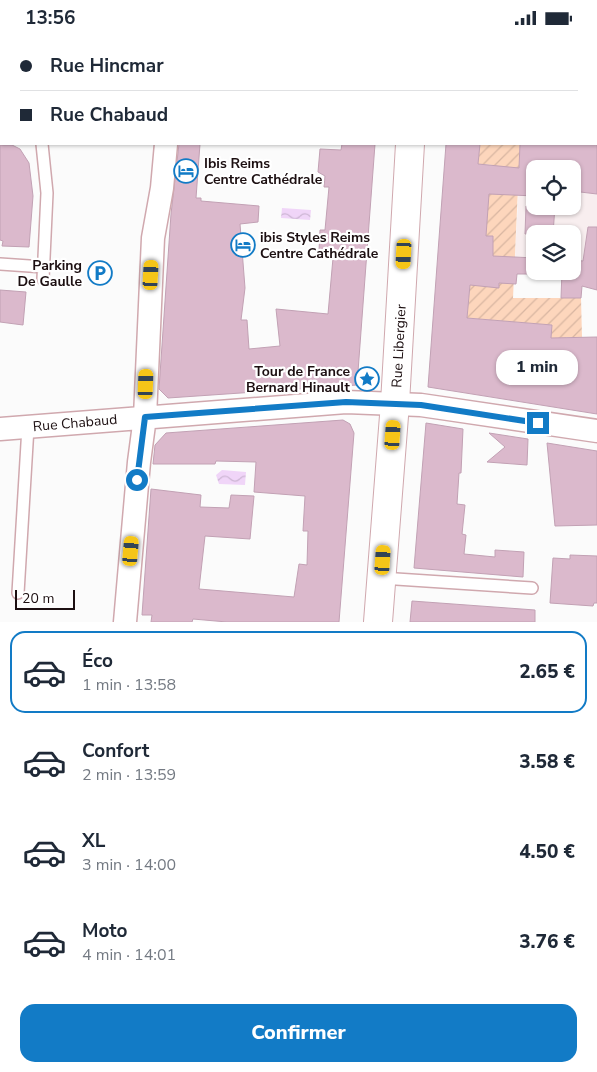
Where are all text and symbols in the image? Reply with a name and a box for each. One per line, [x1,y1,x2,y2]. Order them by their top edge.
text: 13:56 [25,5,75,31]
text: Rue Hincmar [50,53,164,79]
text: Rue Chabaud [50,102,168,128]
place label: Ibis Reims Centre Cathédrale [204,154,323,189]
hotel icon: Ibis Reims Centre Cathédrale [173,158,199,184]
map controls [526,160,581,280]
button: locate [526,160,581,215]
button: layers [526,225,581,280]
place label: ibis Styles Reims Centre Cathédrale [260,228,379,263]
hotel icon: ibis Styles Reims Centre Cathédrale [230,232,256,258]
car [395,239,412,269]
place label: Parking De Gaulle [17,256,82,291]
parking icon: Parking De Gaulle [87,260,113,286]
car [142,260,159,290]
street label: Rue Libergier [387,304,411,388]
callout: 1 min [497,351,579,385]
text: 1 min [516,356,558,378]
place label: Tour de France Bernard Hinault [246,362,351,397]
place icon: Tour de France Bernard Hinault [354,366,380,392]
car [137,369,154,399]
street label: Rue Chabaud [32,410,118,436]
route end [527,412,549,434]
car [384,420,401,450]
route start [126,469,148,491]
car [122,535,139,567]
car [374,545,391,575]
scale bar [15,587,75,610]
text: 20 m [22,589,54,608]
text: Éco [82,648,113,674]
icon: car [22,650,67,695]
text: 2.65 € [519,659,575,685]
text: 1 min · 13:58 [82,674,176,696]
text: Confort [82,738,149,764]
icon: car [22,740,67,785]
text: 3.58 € [519,749,575,775]
text: 2 min · 13:59 [82,764,176,786]
text: XL [82,828,105,854]
icon: car [22,830,67,875]
text: 4.50 € [519,839,575,865]
text: 3 min · 14:00 [82,854,176,876]
text: Moto [82,918,128,944]
icon: car [22,920,67,965]
text: 3.76 € [519,929,575,955]
text: 4 min · 14:01 [82,944,176,966]
button: Confirmer [20,1004,577,1062]

